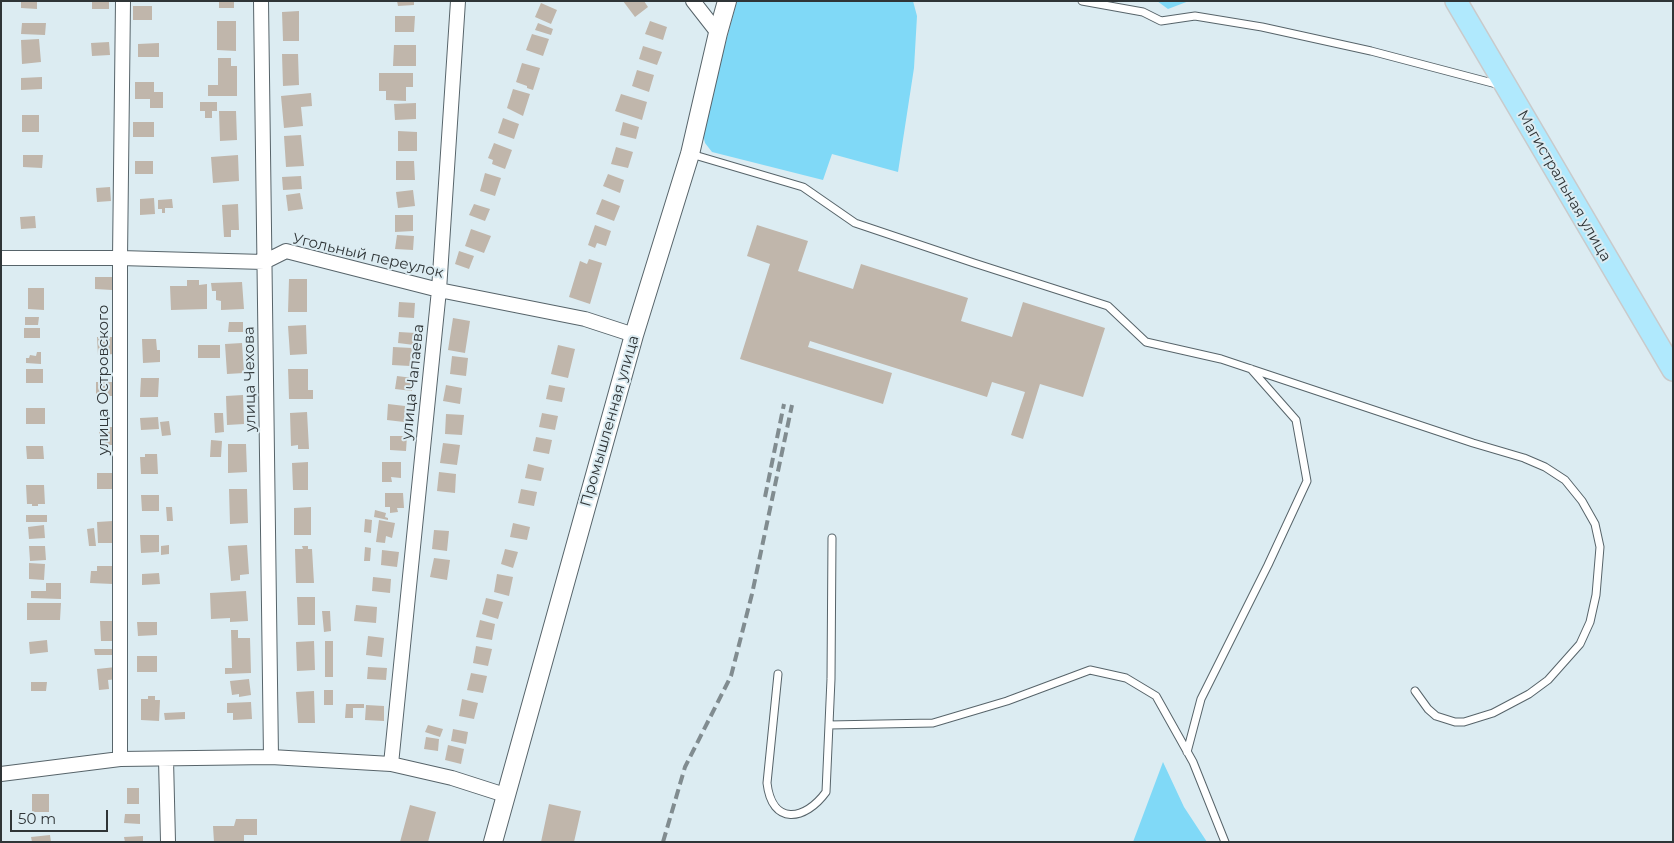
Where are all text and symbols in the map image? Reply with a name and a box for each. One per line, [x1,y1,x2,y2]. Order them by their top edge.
street label: Магистральная улица [1513,107,1615,265]
street label: Угольный переулок [291,230,445,282]
street label: улица Островского [95,305,113,455]
street label: улица Чапаева [398,323,428,441]
street label: улица Чехова [240,326,260,432]
street label: Промышленная улица [577,333,643,509]
scale bar [12,800,110,832]
text: 50 m [18,809,56,828]

